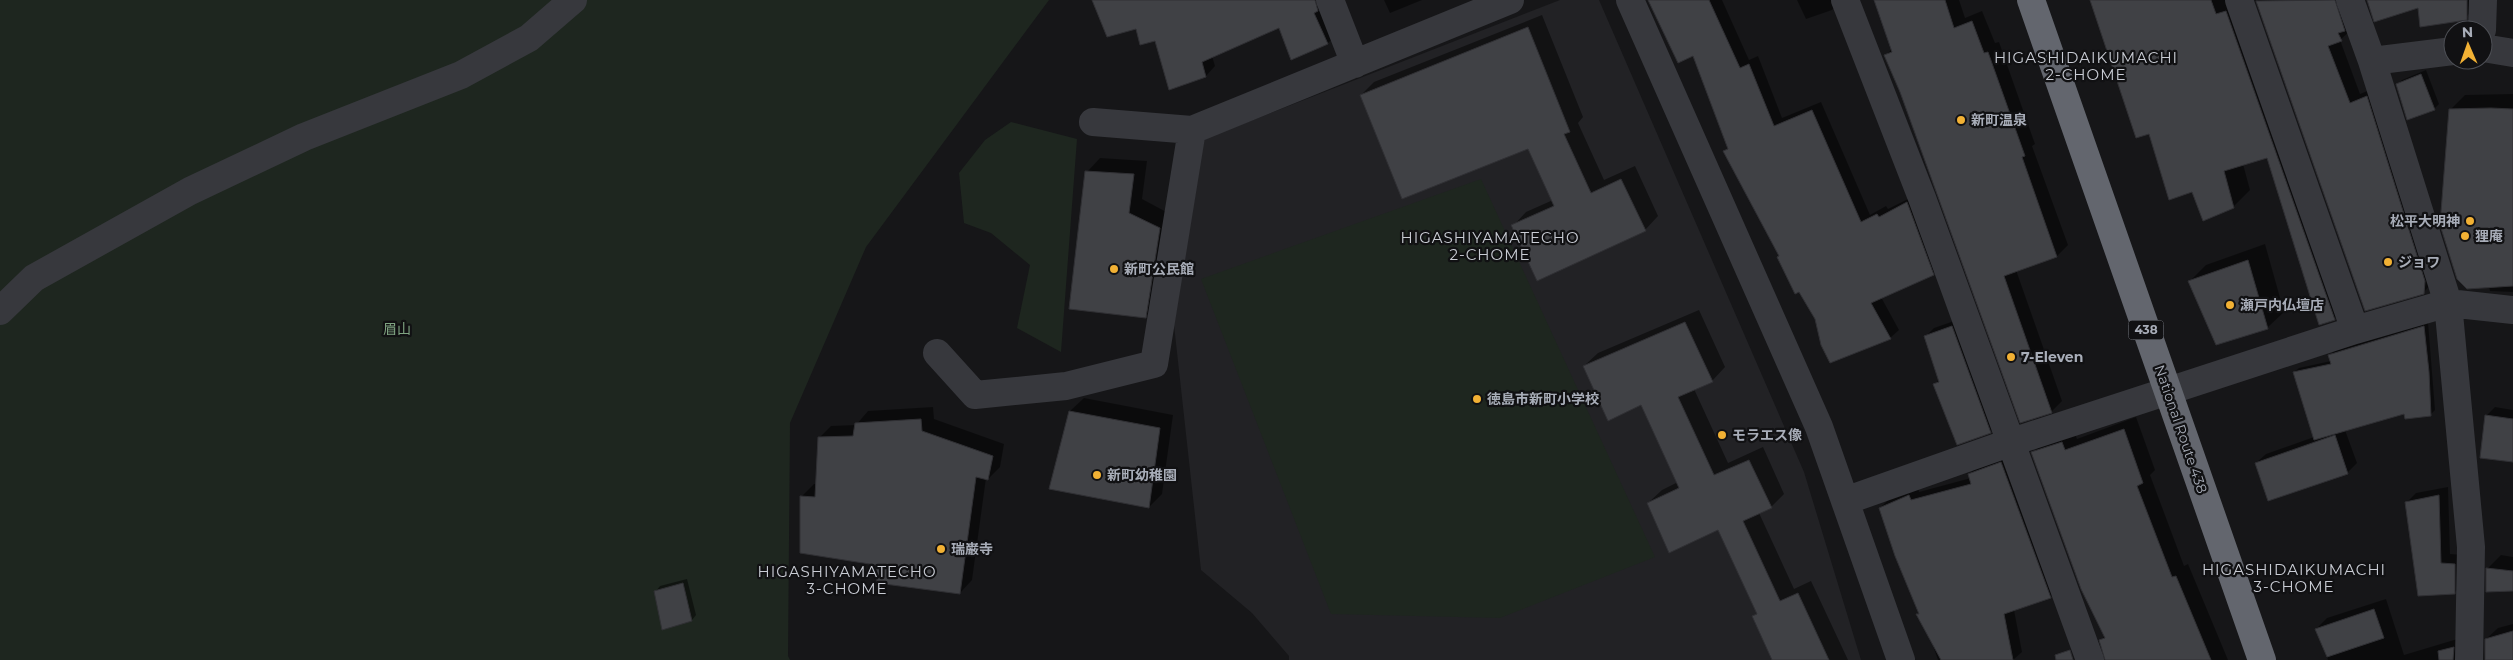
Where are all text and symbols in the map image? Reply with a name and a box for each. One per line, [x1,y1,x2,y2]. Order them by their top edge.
north arrow [2443,20,2493,70]
text: N [2462,23,2474,41]
district label: HIGASHIDAIKUMACHI 2-CHOME [1994,48,2178,84]
place label: 新町温泉 [1971,111,2027,129]
marker: 新町温泉 [1955,114,1967,126]
place label: 松平大明神 [2390,212,2460,230]
marker: 松平大明神 [2464,215,2476,227]
place label: 狸庵 [2475,227,2503,245]
district label: HIGASHIYAMATECHO 2-CHOME [1401,228,1579,264]
marker: 狸庵 [2459,230,2471,242]
place label: ジョワ [2398,253,2440,271]
marker: ジョワ [2382,256,2394,268]
place label: 新町公民館 [1124,260,1194,278]
marker: 新町公民館 [1108,263,1120,275]
place label: 瀬戸内仏壇店 [2240,296,2324,314]
marker: 瀬戸内仏壇店 [2224,299,2236,311]
park label: 眉山 [383,320,411,338]
road number: 438 [2128,320,2164,340]
place label: 7-Eleven [2021,348,2083,366]
marker: 7-Eleven [2005,351,2017,363]
street label: National Route 438 [2151,362,2211,496]
place label: 徳島市新町小学校 [1487,390,1599,408]
marker: 徳島市新町小学校 [1471,393,1483,405]
place label: モラエス像 [1732,426,1802,444]
marker: モラエス像 [1716,429,1728,441]
place label: 新町幼稚園 [1107,466,1177,484]
marker: 新町幼稚園 [1091,469,1103,481]
place label: 瑞巌寺 [951,540,993,558]
marker: 瑞巌寺 [935,543,947,555]
district label: HIGASHIDAIKUMACHI 3-CHOME [2202,560,2386,596]
district label: HIGASHIYAMATECHO 3-CHOME [758,562,936,598]

